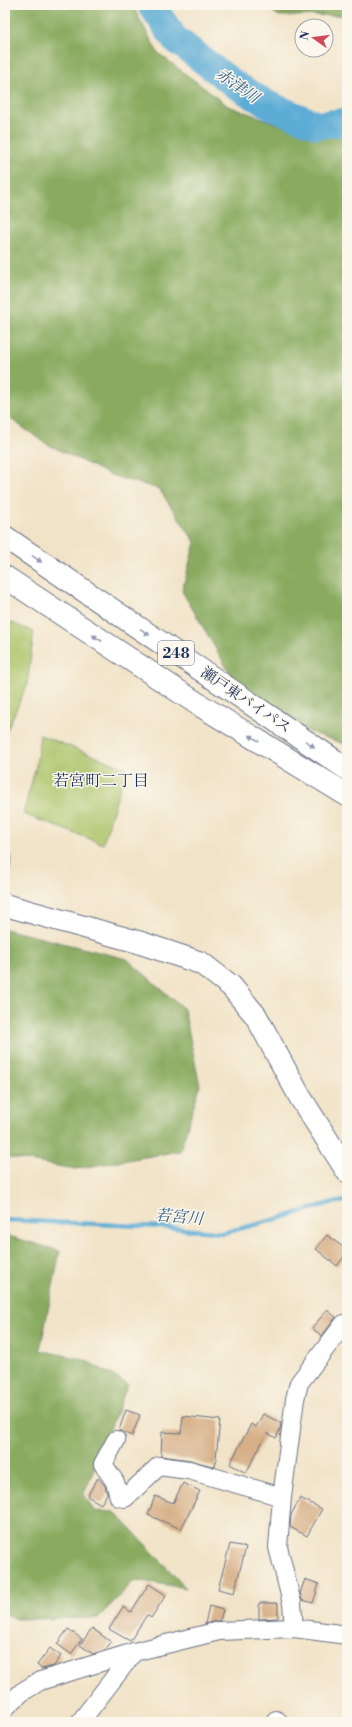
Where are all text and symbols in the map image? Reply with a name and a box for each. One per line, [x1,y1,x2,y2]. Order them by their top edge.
north arrow [294,18,334,58]
text: N [297,30,313,42]
water label: 赤津川 [212,64,265,109]
one-way arrow [32,555,42,563]
one-way arrow [140,628,150,636]
one-way arrow [92,634,102,642]
road number: 248 [158,641,194,665]
street label: 瀬戸東バイパス [197,663,294,738]
one-way arrow [249,734,259,742]
one-way arrow [305,740,316,748]
district label: 若宮町二丁目 [53,771,149,791]
water label: 若宮川 [154,1205,206,1229]

